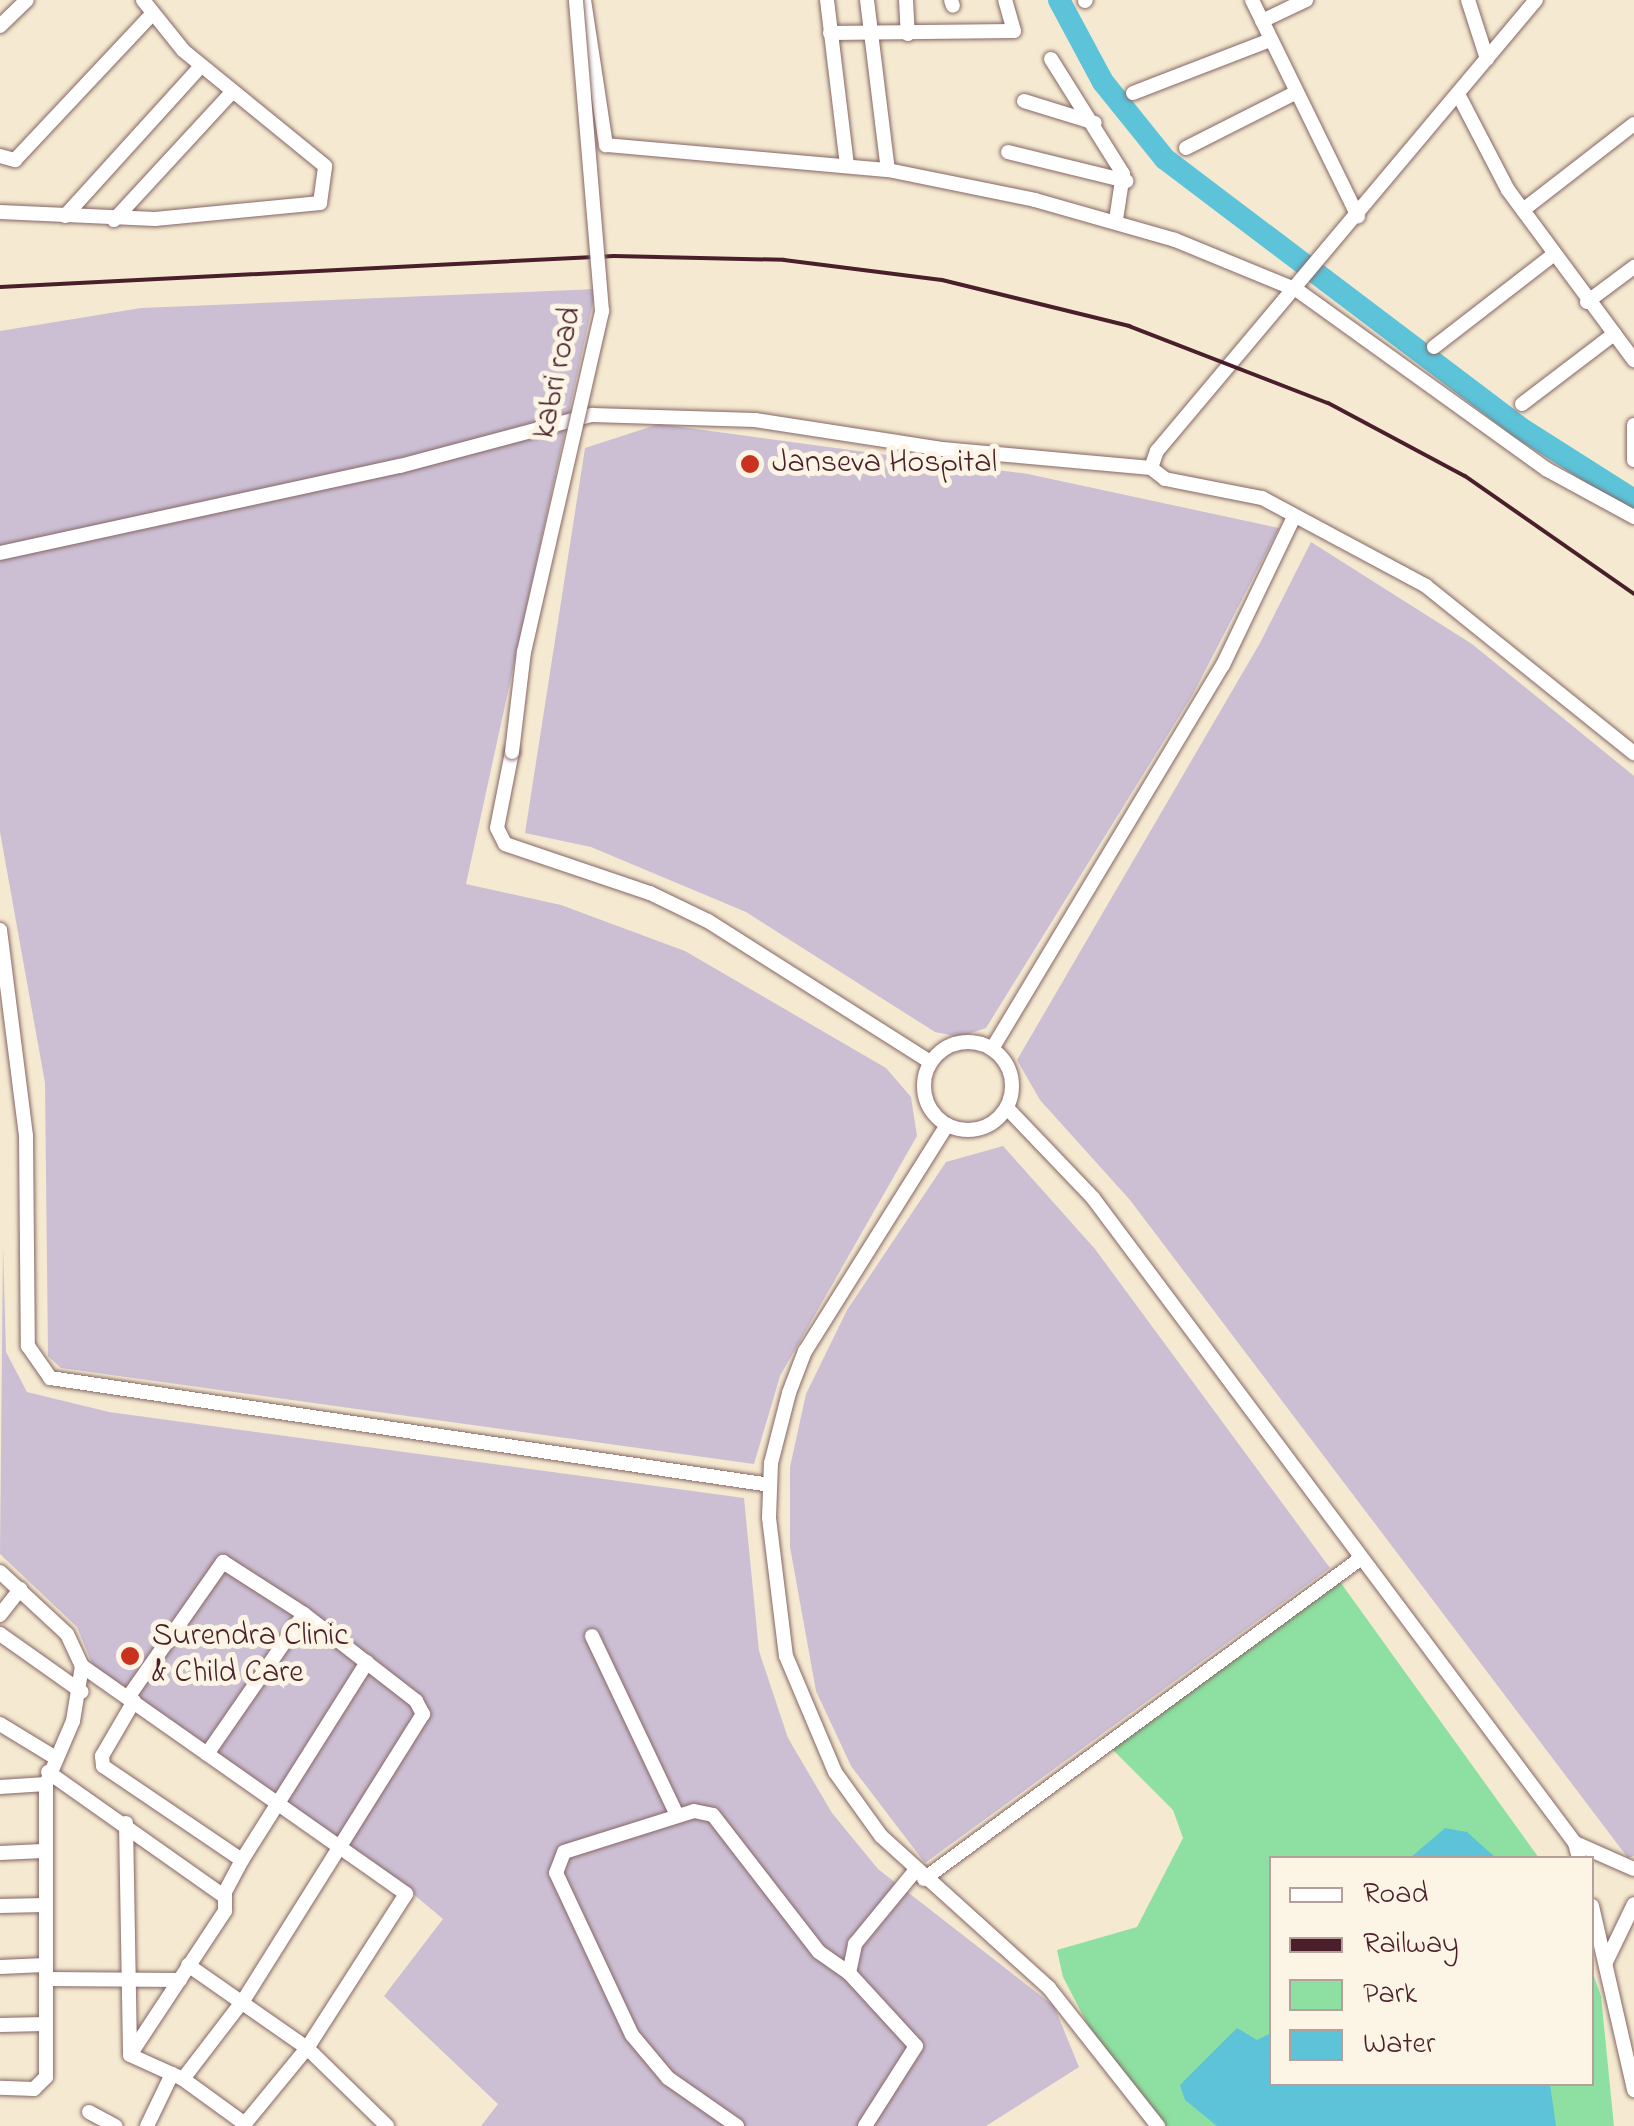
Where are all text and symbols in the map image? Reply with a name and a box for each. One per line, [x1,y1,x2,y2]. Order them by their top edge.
street label: kabri road [526,304,592,442]
place label: Janseva Hospital [772,445,997,483]
marker: Janseva Hospital [737,451,763,477]
place label: Surendra Clinic & Child Care [152,1619,348,1694]
marker: Surendra Clinic & Child Care [117,1643,143,1669]
legend [1269,1856,1594,2086]
text: Road [1363,1873,1428,1917]
text: Railway [1363,1923,1459,1967]
text: Park [1363,1973,1417,2017]
text: Water [1363,2023,1435,2067]

